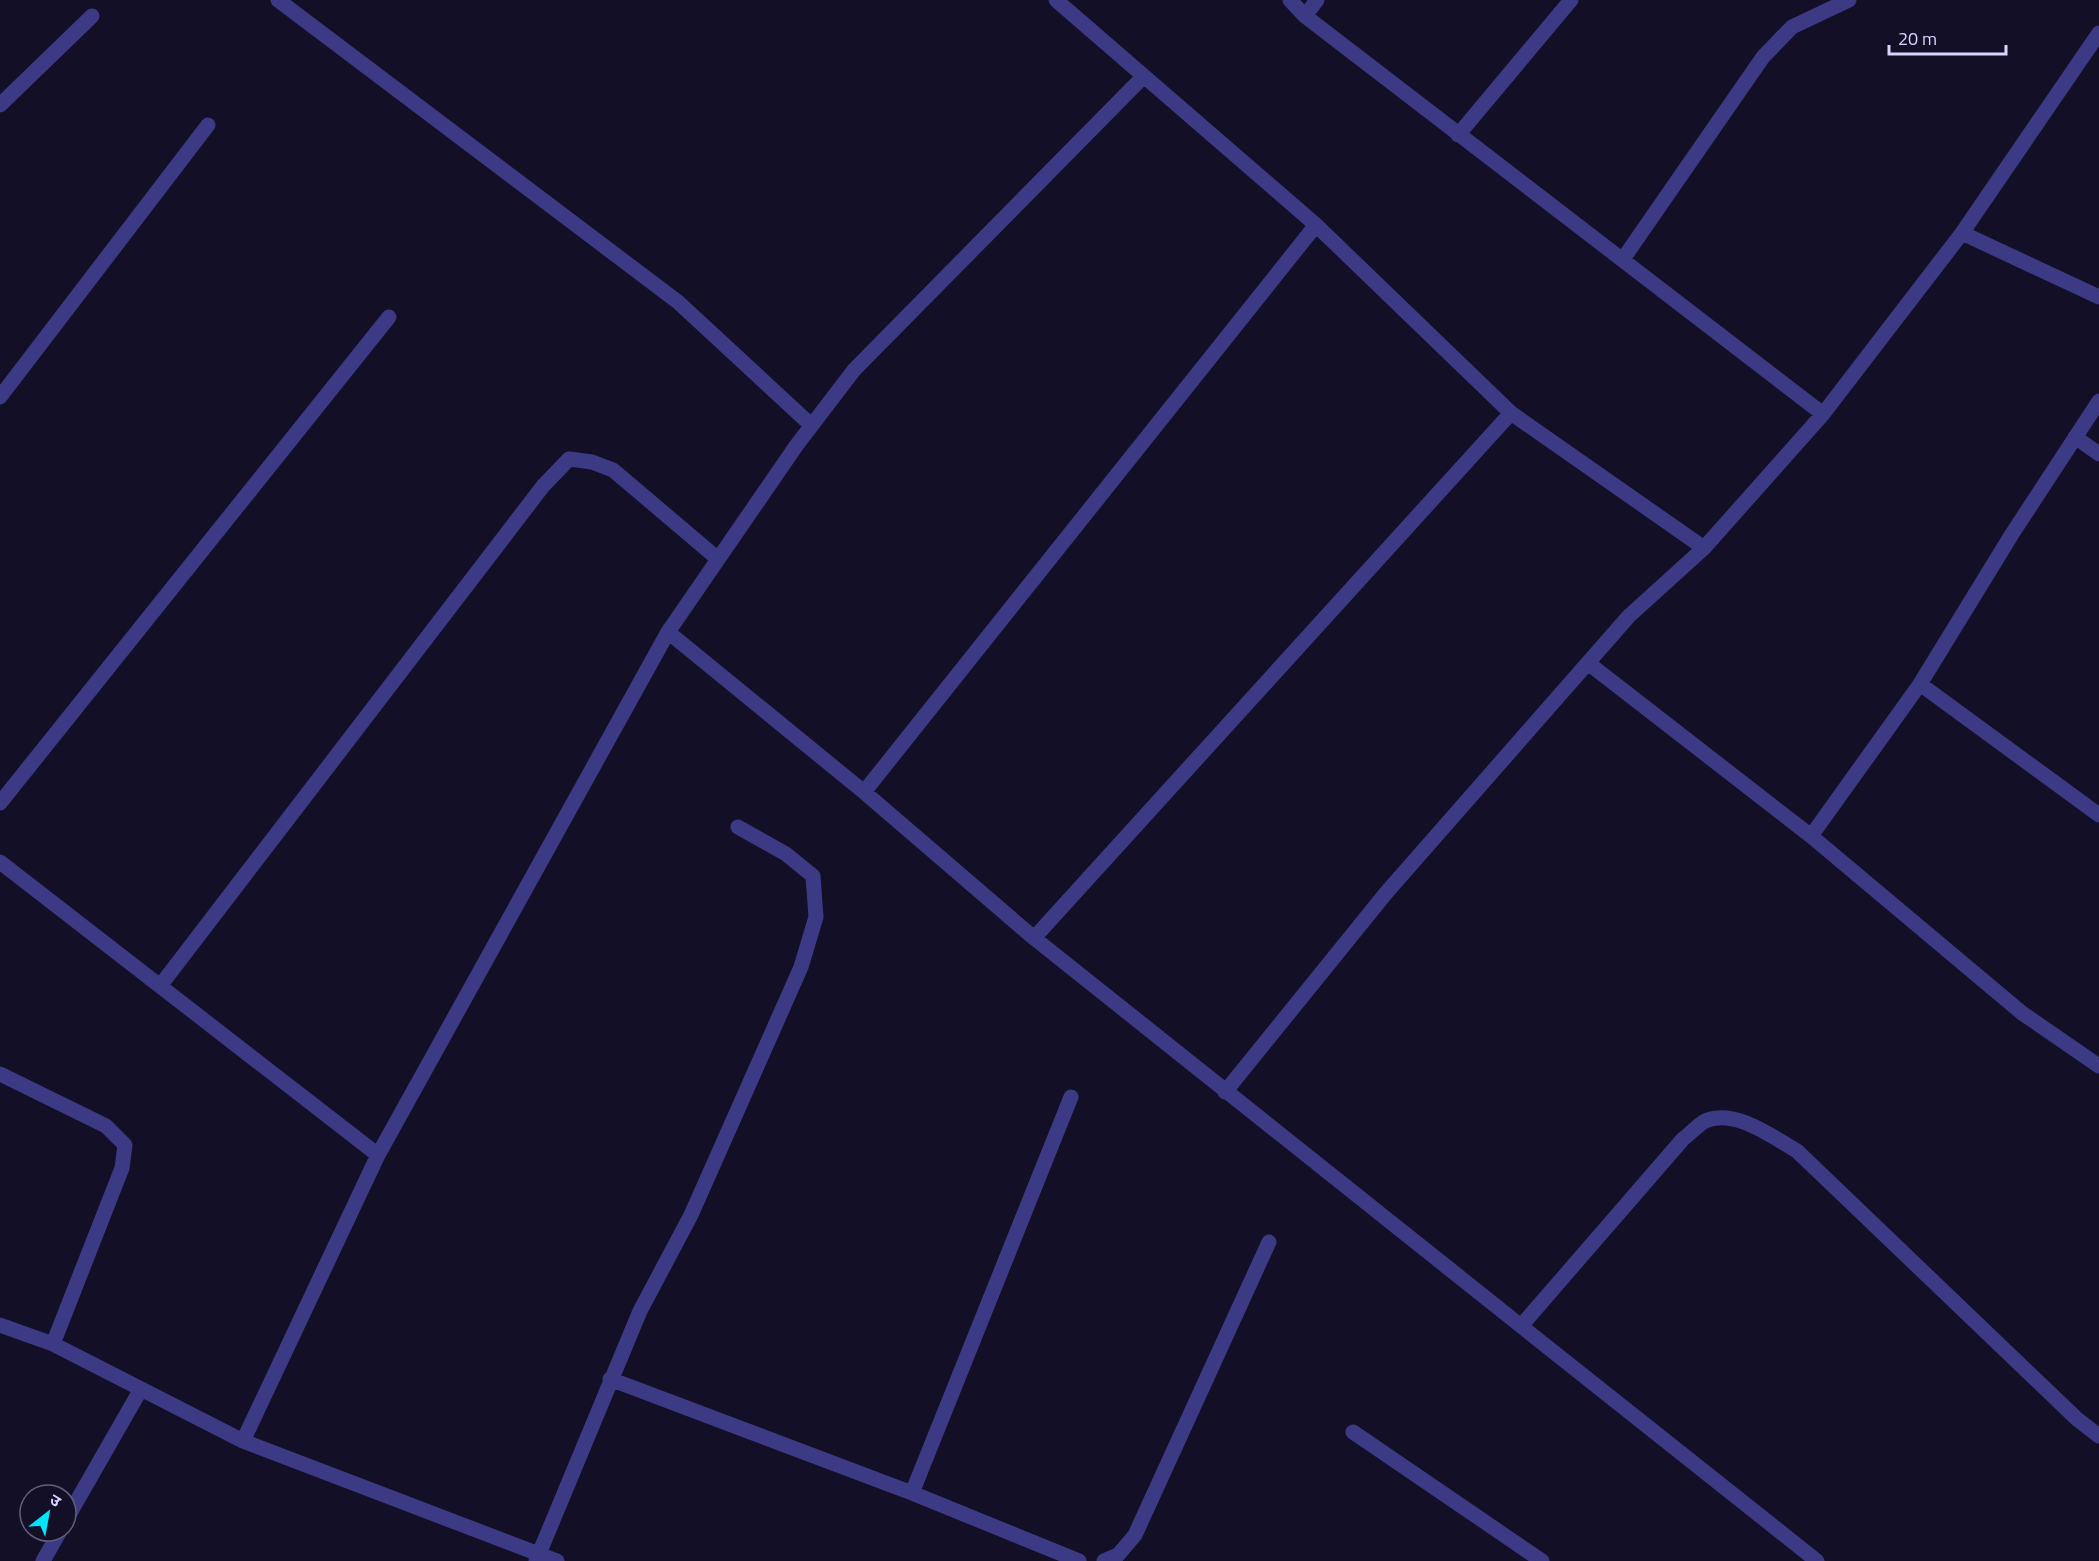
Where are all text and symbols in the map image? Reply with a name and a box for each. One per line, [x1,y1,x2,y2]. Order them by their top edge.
scale bar [1889,18,2006,56]
text: 20 m [1898,25,1937,52]
north arrow [18,1483,78,1543]
text: उ [46,1487,66,1513]

